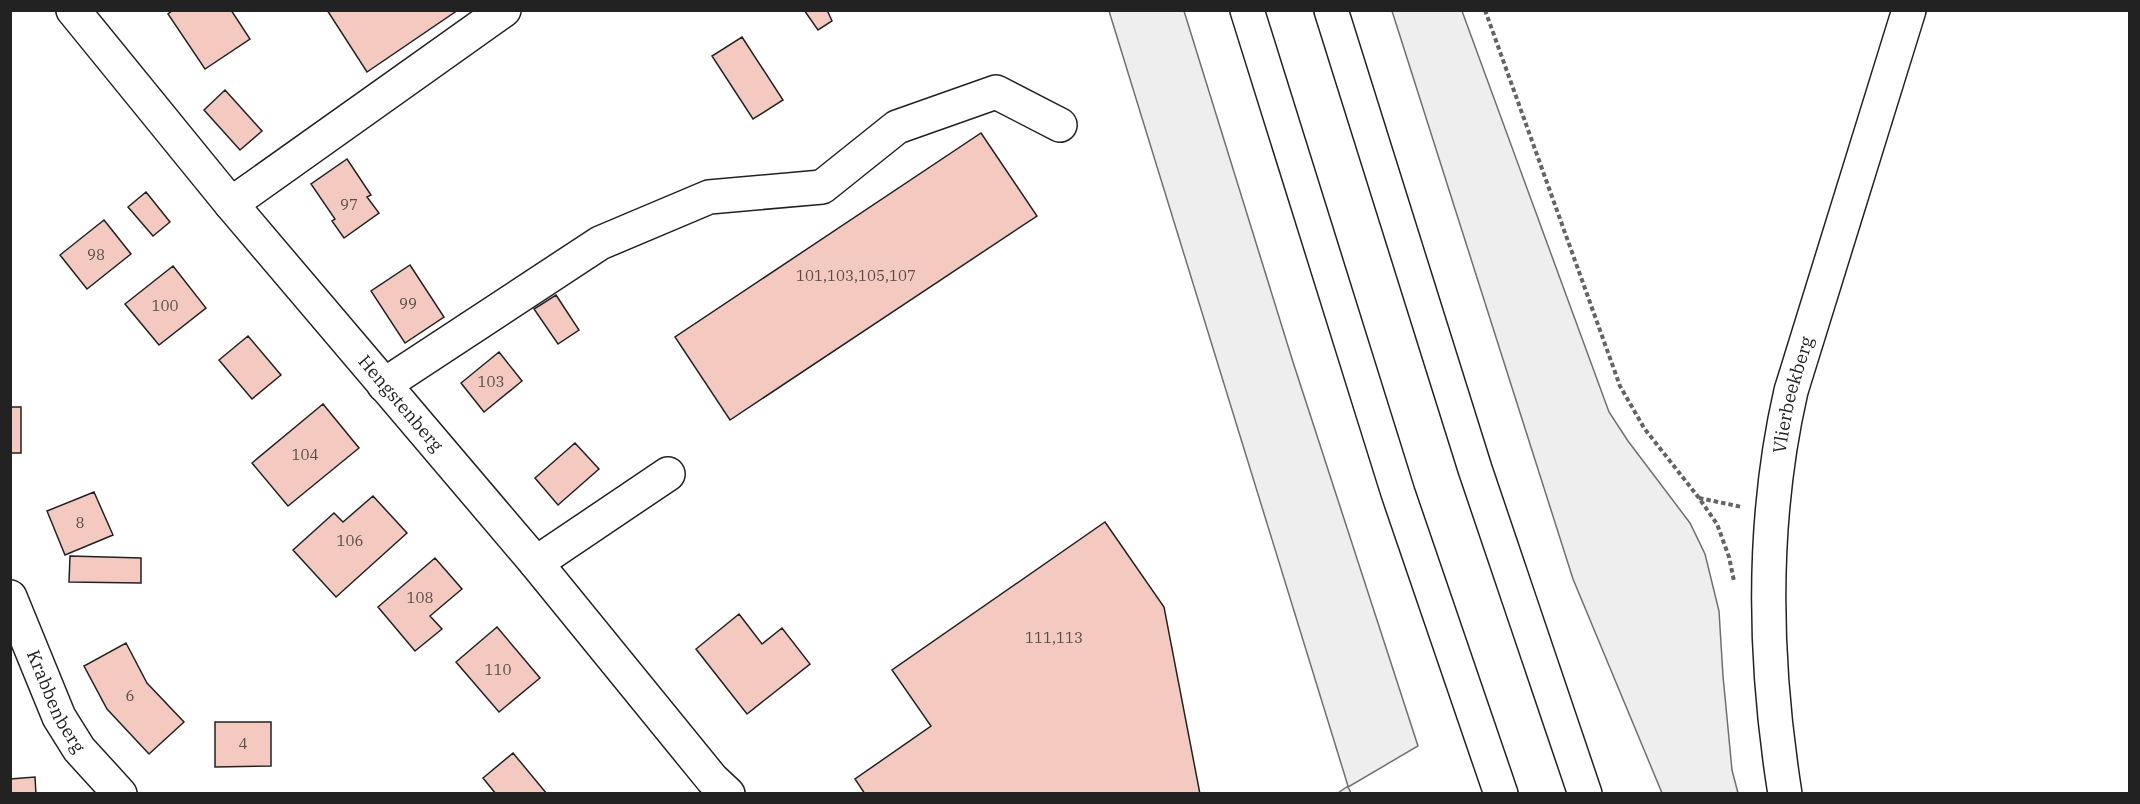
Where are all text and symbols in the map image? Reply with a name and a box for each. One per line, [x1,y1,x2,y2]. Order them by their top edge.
house number: 97 [340,195,358,214]
house number: 98 [87,245,105,264]
house number: 101,103,105,107 [796,266,916,285]
house number: 99 [399,294,417,313]
house number: 100 [151,296,179,315]
street label: Vlierbeekberg [1767,333,1818,455]
street label: Hengstenberg [353,350,449,456]
house number: 103 [477,372,505,391]
house number: 104 [291,445,319,464]
house number: 8 [75,513,85,532]
house number: 106 [336,531,364,550]
house number: 108 [406,588,434,607]
house number: 111,113 [1025,628,1083,647]
street label: Krabbenberg [22,646,91,757]
house number: 110 [484,660,512,679]
house number: 6 [125,686,135,705]
house number: 4 [238,734,248,753]

